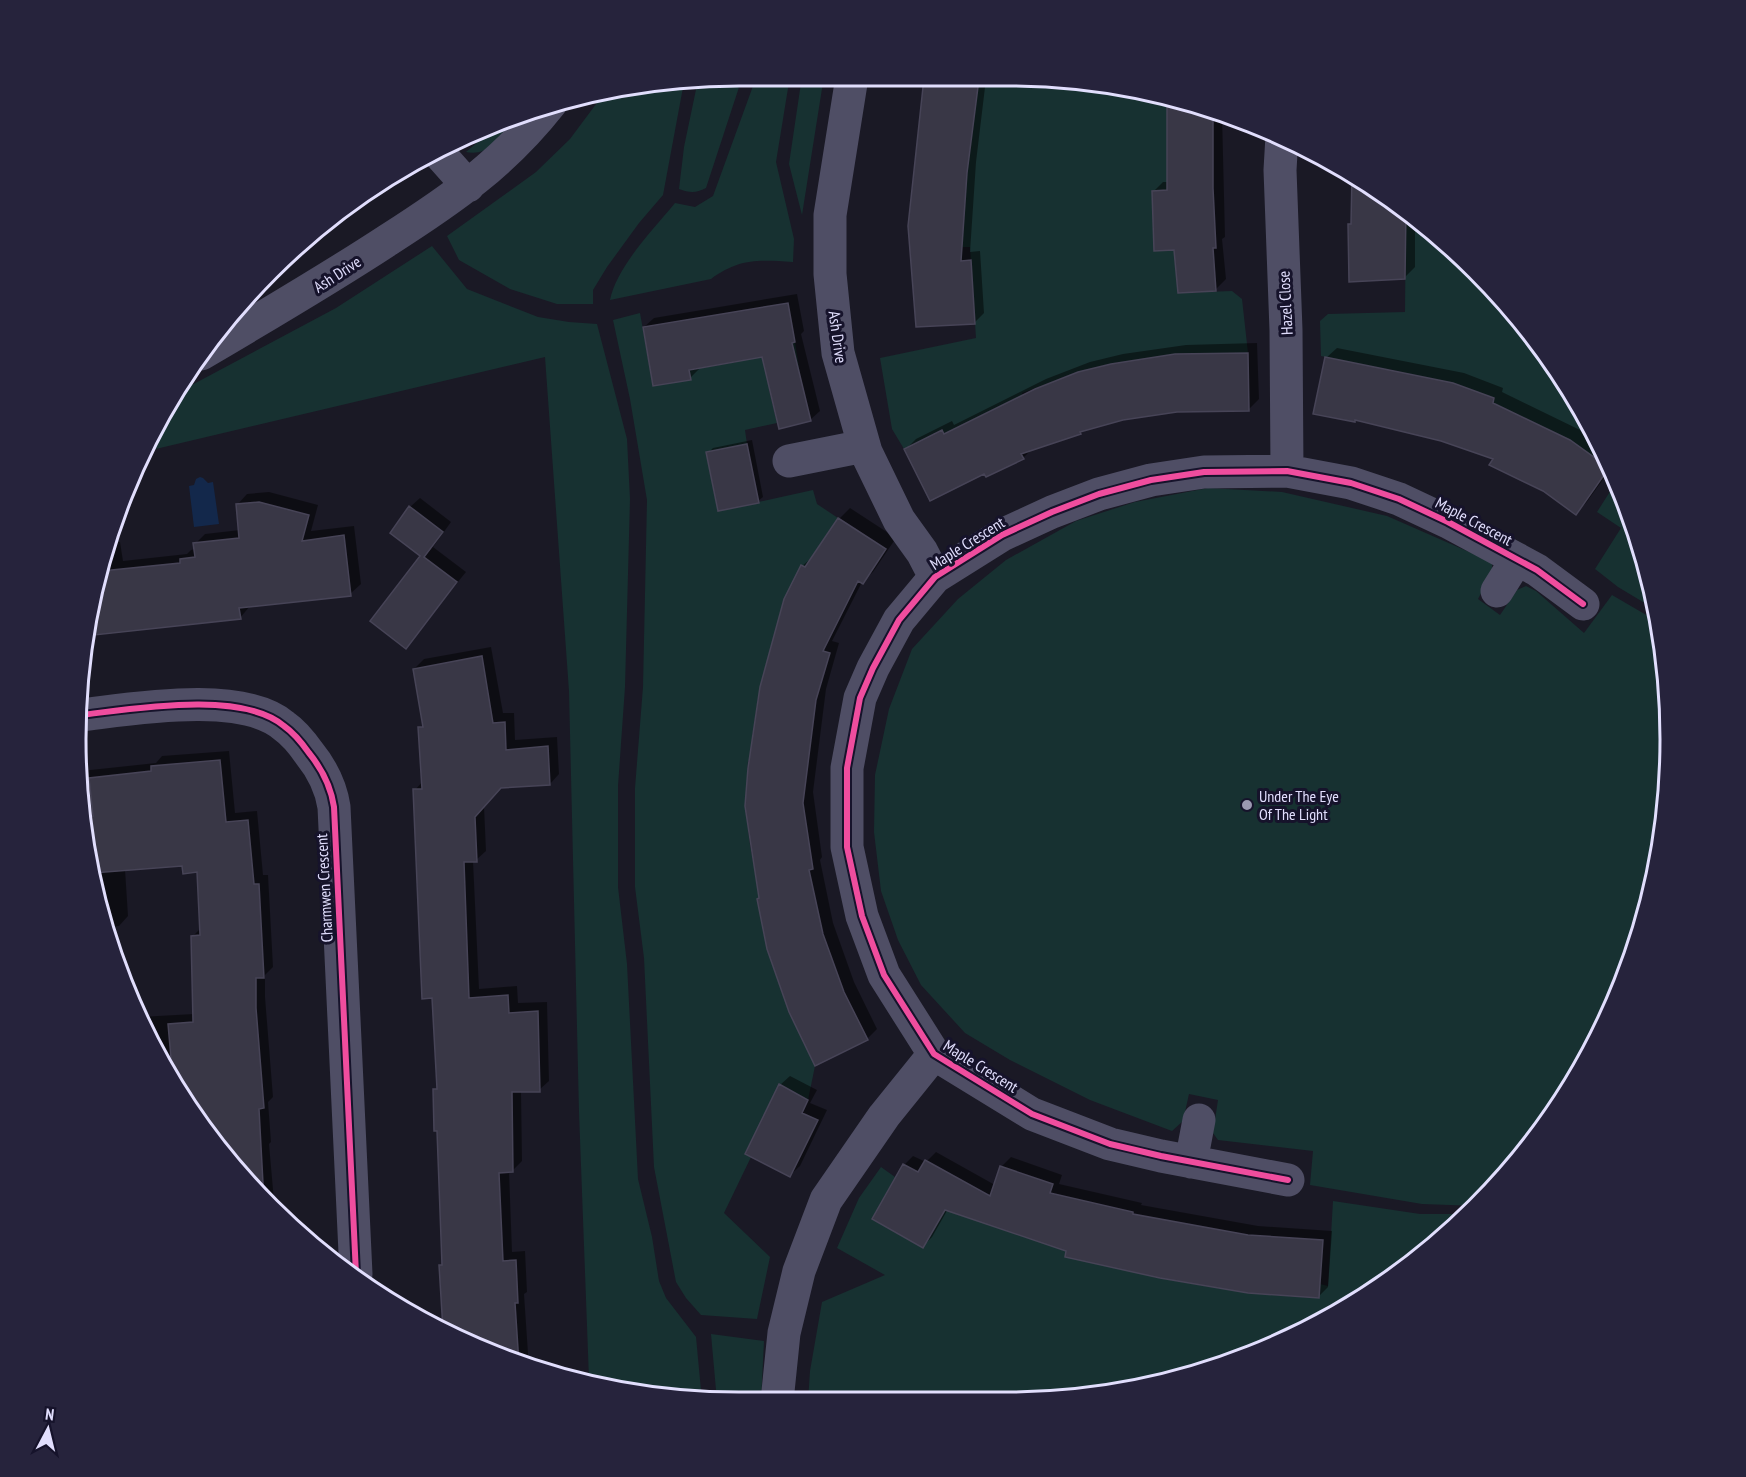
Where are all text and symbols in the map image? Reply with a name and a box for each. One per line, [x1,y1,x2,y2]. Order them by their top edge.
street label: Ash Drive [310,251,364,297]
street label: Hazel Close [1273,270,1297,336]
street label: Ash Drive [824,310,852,364]
street label: Maple Crescent [1432,492,1516,550]
street label: Maple Crescent [926,512,1009,574]
place label: Under The Eye Of The Light [1259,786,1339,824]
marker: Under The Eye Of The Light [1240,798,1254,812]
street label: Charmwen Crescent [311,833,337,943]
street label: Maple Crescent [940,1035,1023,1097]
north arrow [18,1399,78,1459]
text: N [44,1404,55,1425]

